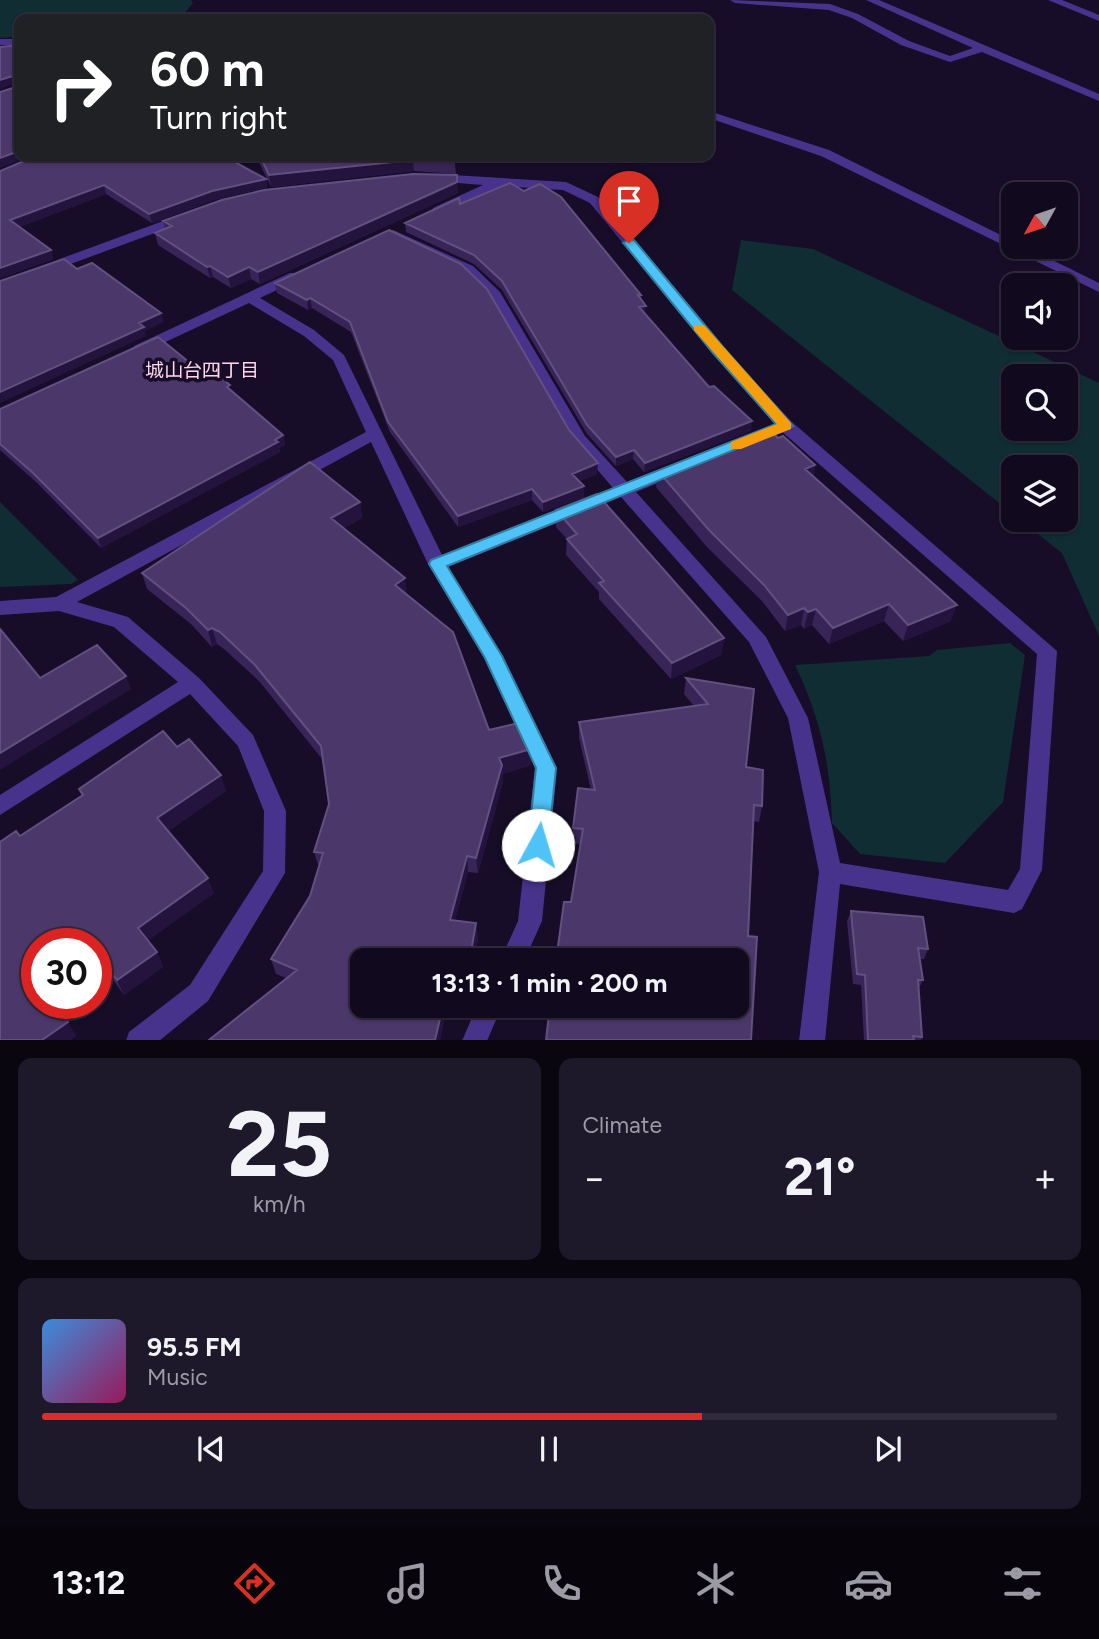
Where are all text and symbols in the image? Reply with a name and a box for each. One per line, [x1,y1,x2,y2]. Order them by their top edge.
text: 60 m [150,39,265,98]
icon: right [35,42,126,133]
text: Turn right [150,99,288,137]
pin [599,171,659,243]
icon: arrive [610,182,648,220]
north arrow [1001,182,1078,259]
map controls [1001,182,1078,532]
button: sound [1001,273,1078,350]
district label: 城山台四丁目 [145,359,259,382]
button: search [1001,364,1078,441]
button: layers [1001,455,1078,532]
position arrow [501,808,575,882]
speed limit sign: 30 [21,928,112,1019]
text: 13:13 · 1 min · 200 m [432,967,667,999]
text: 25 [226,1090,332,1199]
text: Climate [583,1111,662,1139]
text: 21° [784,1146,856,1208]
text: − [583,1155,606,1201]
text: + [1033,1155,1057,1201]
text: km/h [253,1190,306,1218]
text: 95.5 FM [147,1331,242,1363]
text: Music [147,1363,208,1391]
icon: previous [192,1430,230,1468]
icon: pause [530,1430,568,1468]
icon: next [869,1430,907,1468]
icon: directions [230,1559,279,1608]
icon: music [383,1559,432,1608]
icon: phone [537,1559,586,1608]
icon: climate [691,1559,740,1608]
icon: car [844,1559,893,1608]
icon: filters [998,1559,1047,1608]
text: 13:12 [52,1564,125,1602]

